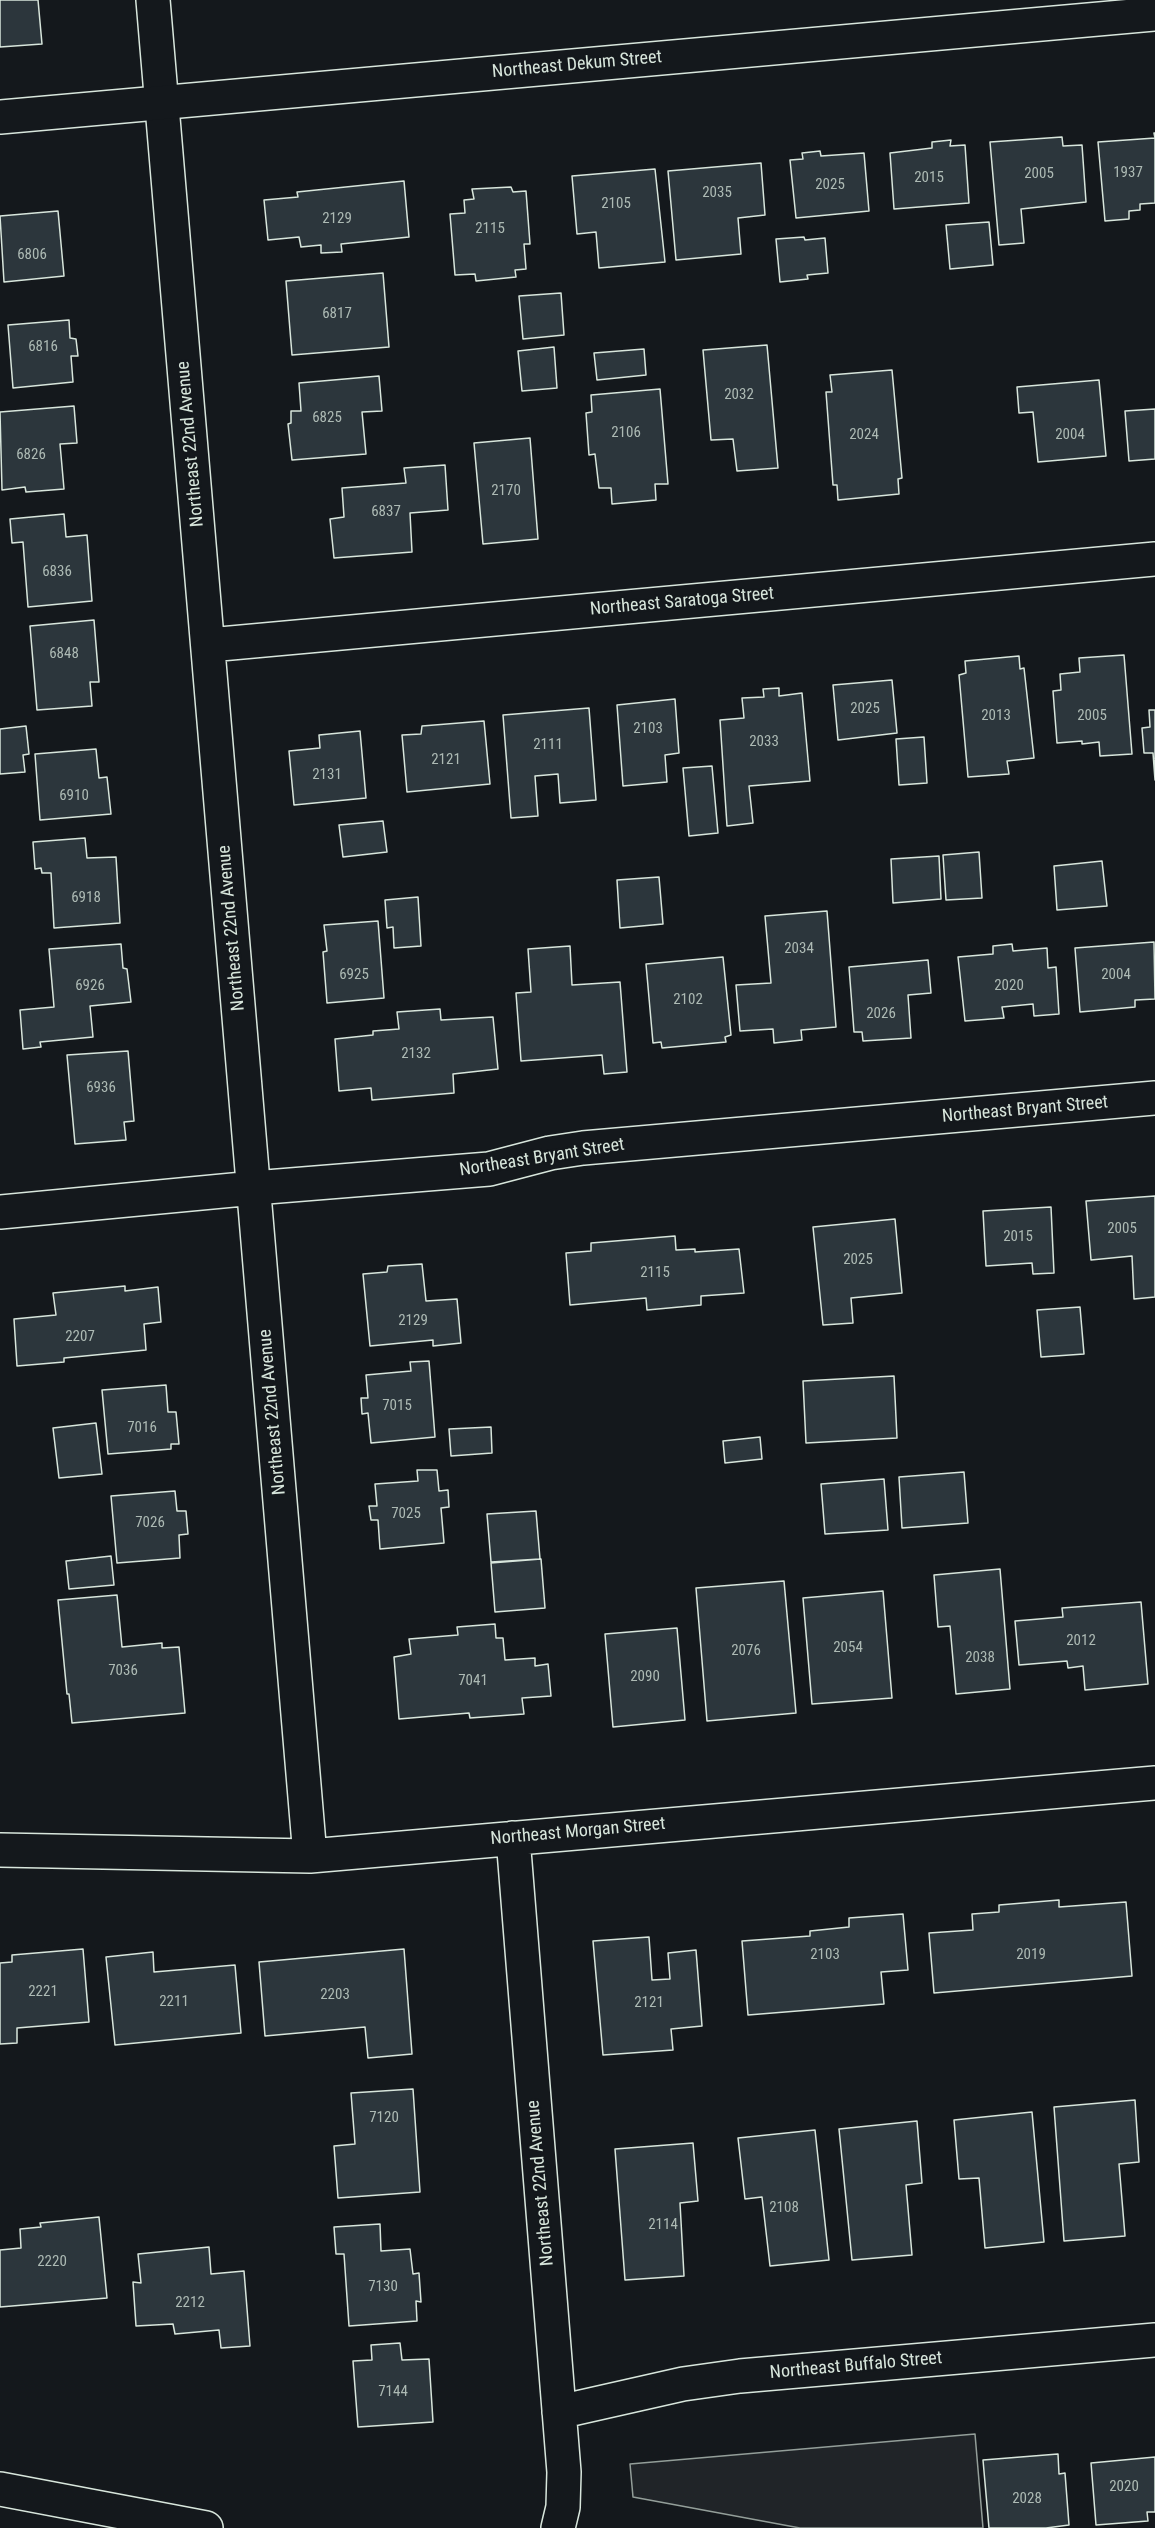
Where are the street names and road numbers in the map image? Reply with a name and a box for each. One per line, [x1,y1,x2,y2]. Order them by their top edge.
street label: Northeast Dekum Street [491,47,663,83]
street label: Northeast 22nd Avenue [173,360,209,528]
street label: Northeast Saratoga Street [589,583,775,621]
street label: Northeast 22nd Avenue [214,844,250,1012]
street label: Northeast Bryant Street [941,1092,1109,1128]
street label: Northeast Bryant Street [458,1134,626,1182]
street label: Northeast 22nd Avenue [255,1328,291,1496]
street label: Northeast Morgan Street [490,1814,666,1850]
street label: Northeast 22nd Avenue [523,2099,559,2267]
street label: Northeast Buffalo Street [769,2348,943,2384]

